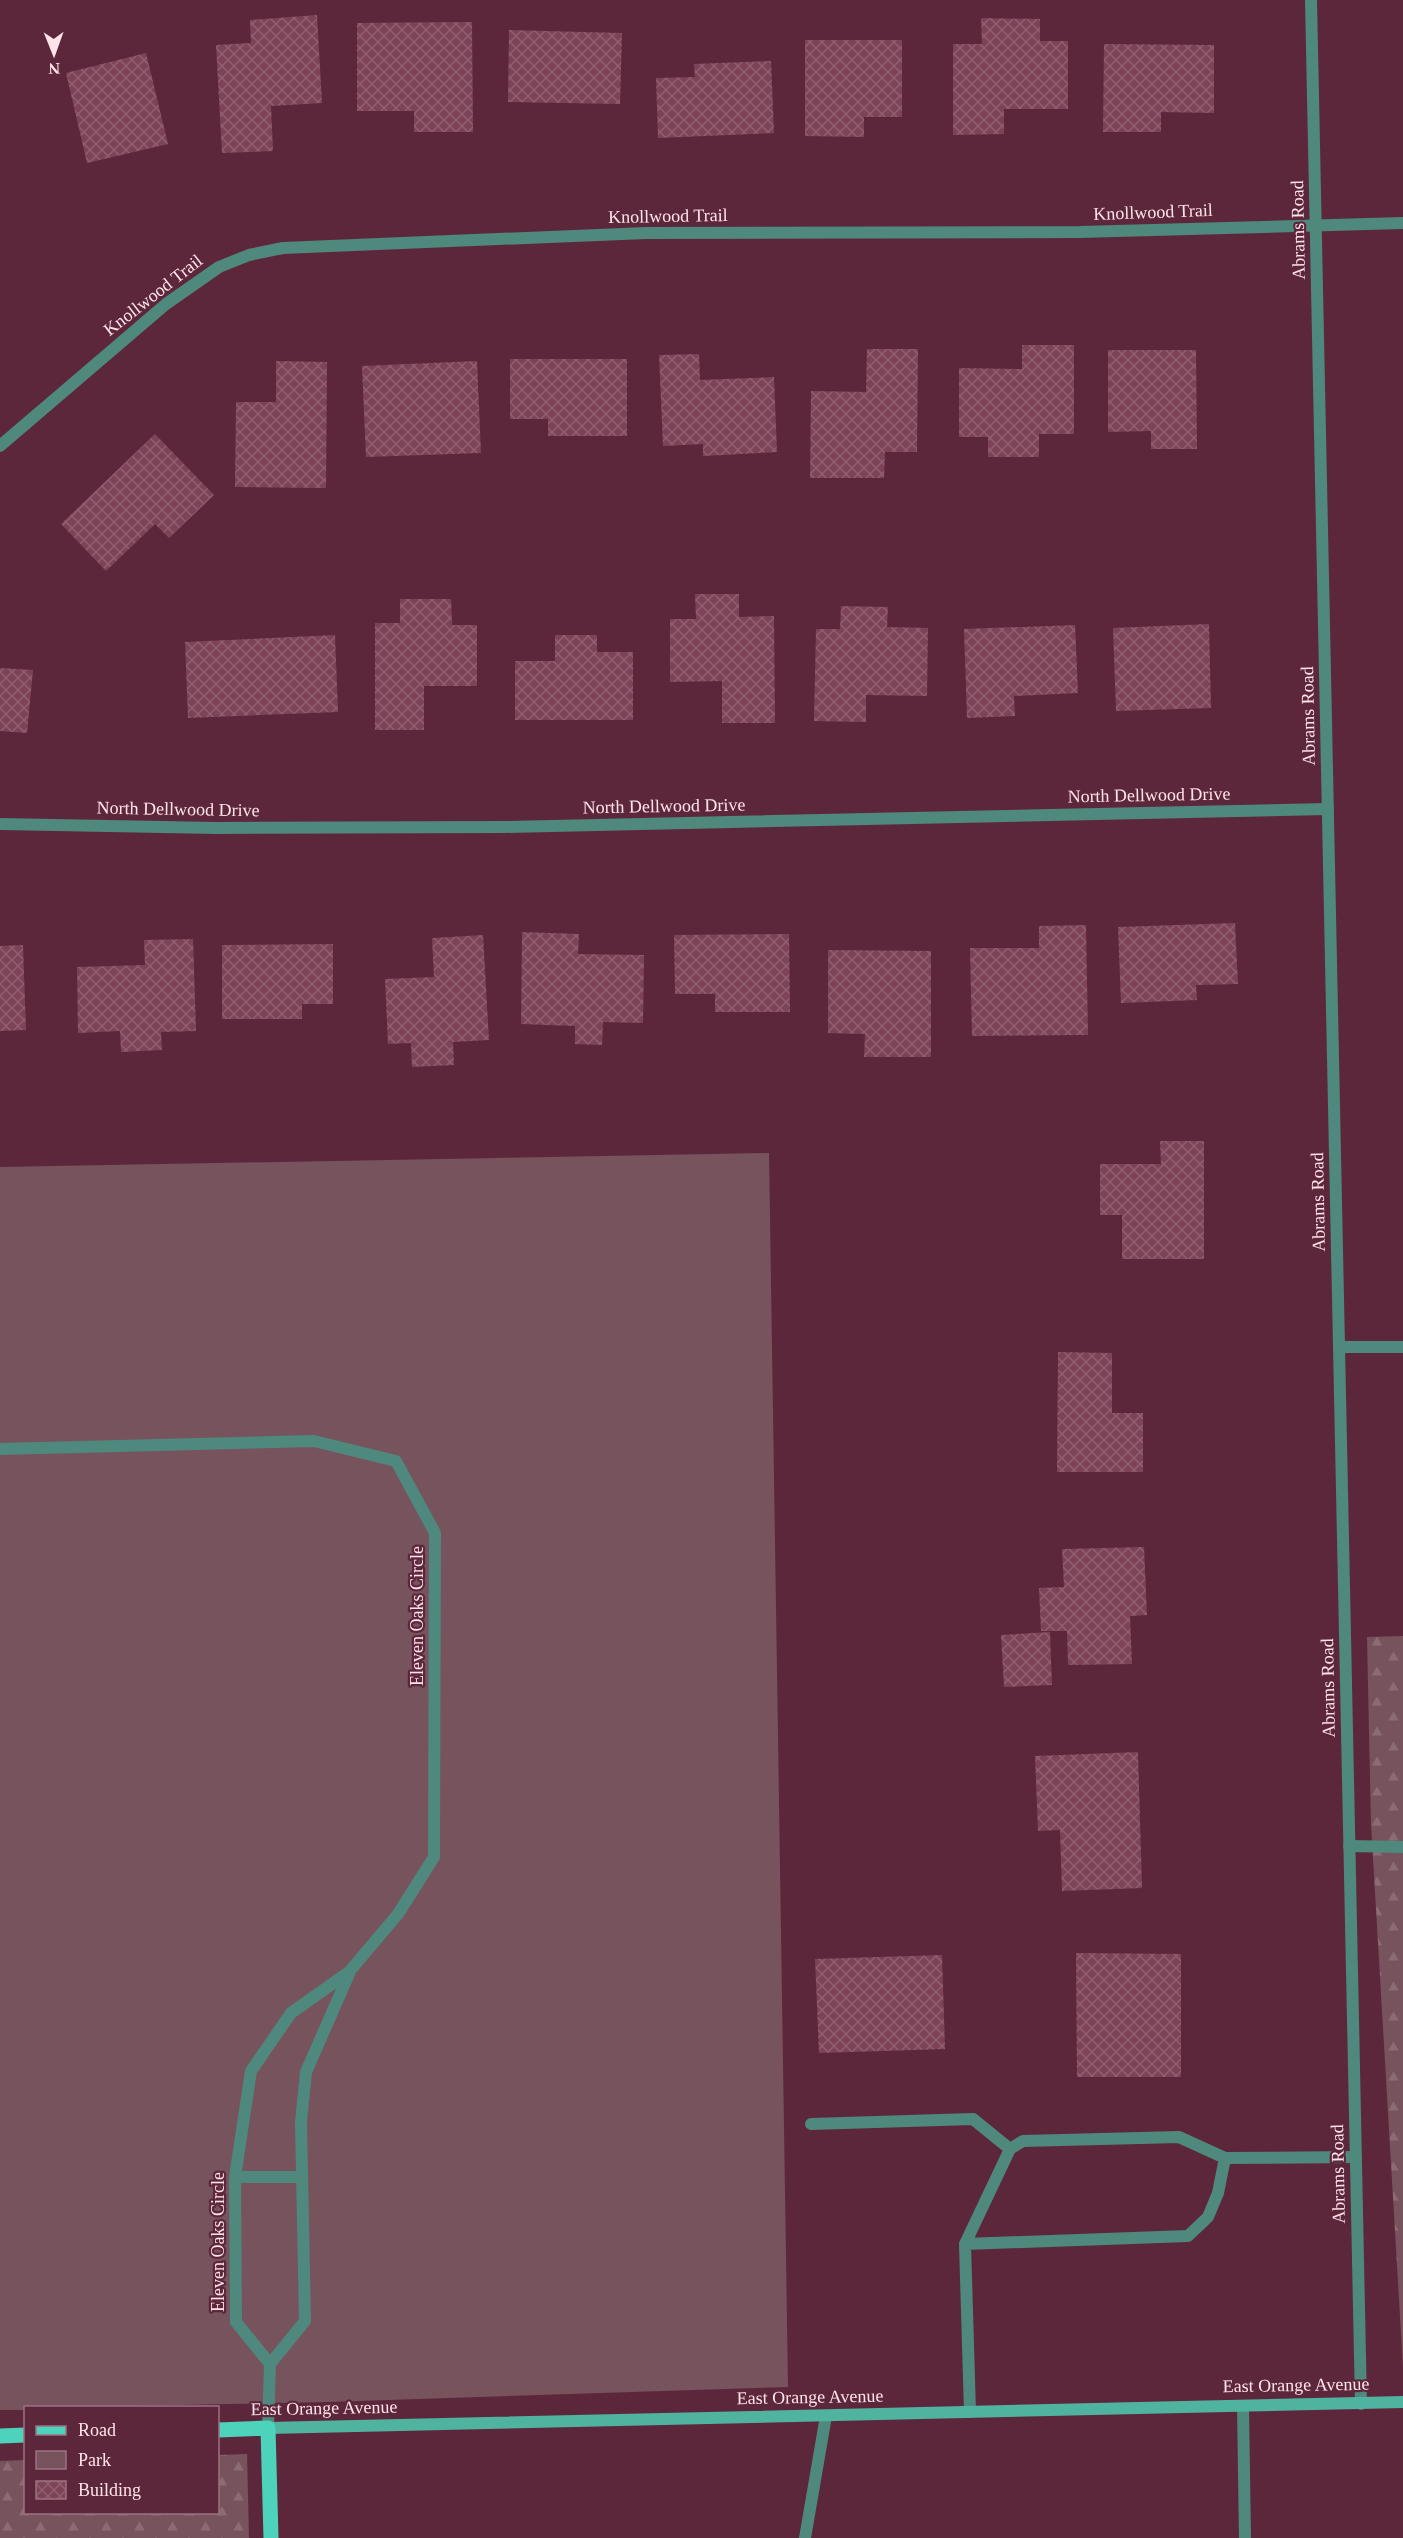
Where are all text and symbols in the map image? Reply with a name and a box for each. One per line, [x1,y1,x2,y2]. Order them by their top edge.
north arrow [24,24,84,84]
text: N [48,60,60,77]
street label: Abrams Road [1287,180,1309,280]
street label: Knollwood Trail [1093,200,1213,224]
street label: Knollwood Trail [608,205,728,227]
street label: Knollwood Trail [100,250,206,340]
street label: Abrams Road [1297,666,1319,766]
street label: North Dellwood Drive [1067,784,1231,806]
street label: North Dellwood Drive [582,795,746,817]
street label: North Dellwood Drive [96,798,260,820]
street label: Abrams Road [1307,1152,1329,1252]
street label: Eleven Oaks Circle [407,1546,427,1686]
street label: Abrams Road [1317,1638,1339,1738]
street label: Abrams Road [1327,2124,1349,2224]
street label: Eleven Oaks Circle [208,2172,228,2312]
street label: East Orange Avenue [1223,2374,1369,2396]
street label: East Orange Avenue [737,2386,883,2408]
street label: East Orange Avenue [251,2397,397,2419]
legend [24,2406,219,2514]
text: Road [78,2420,116,2440]
text: Park [78,2450,111,2470]
text: Building [78,2480,141,2500]

